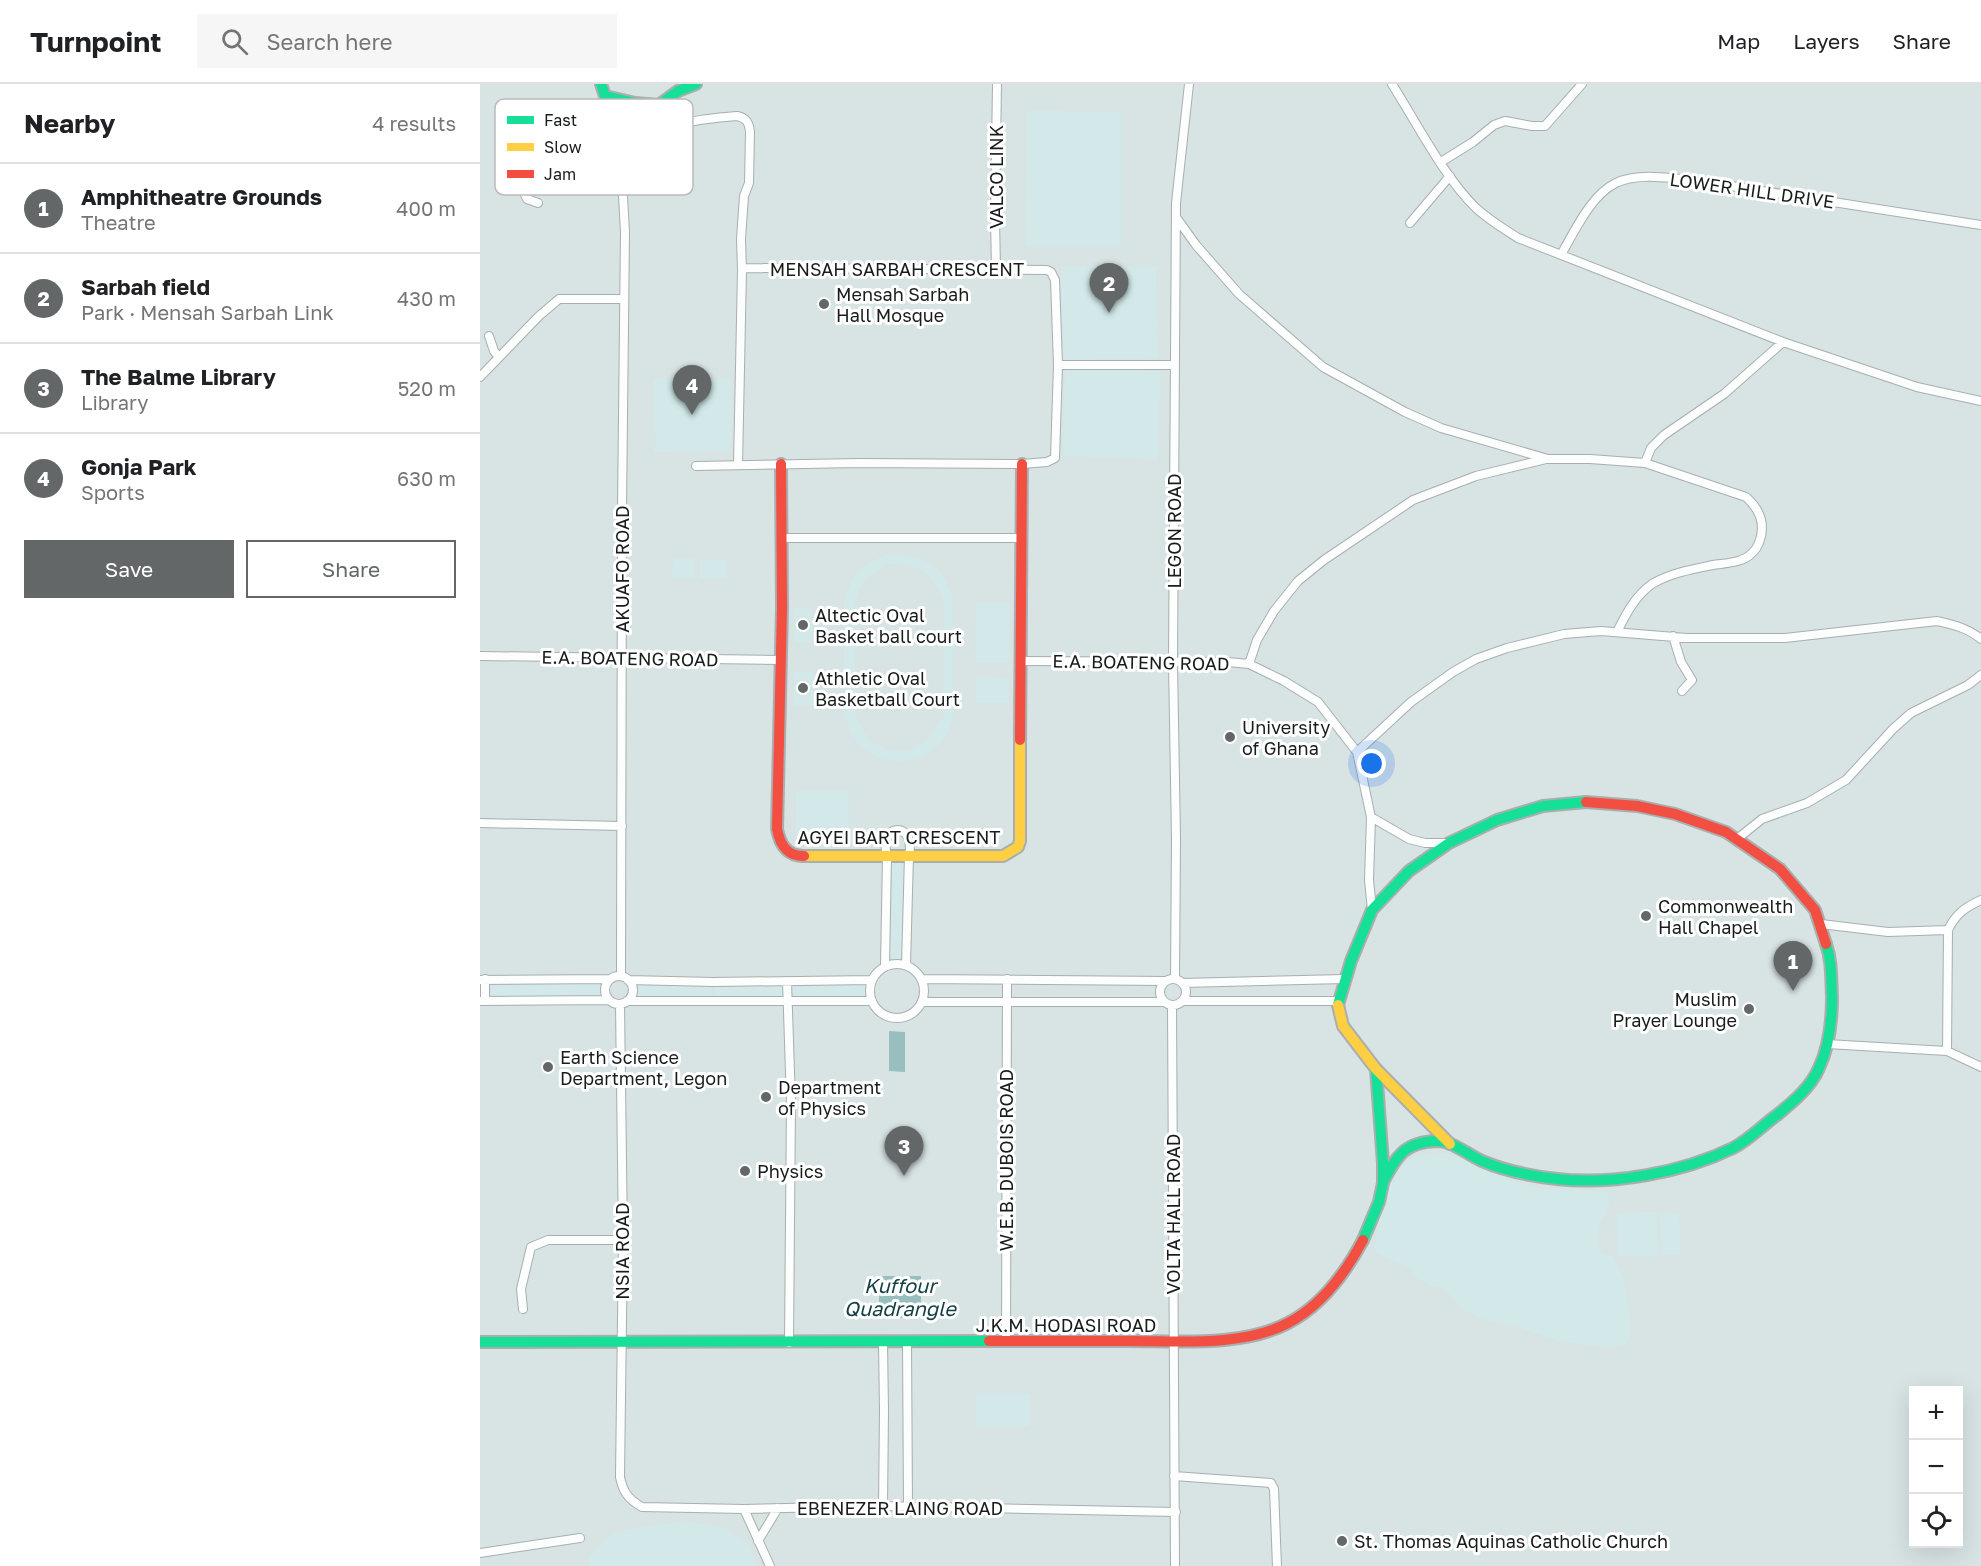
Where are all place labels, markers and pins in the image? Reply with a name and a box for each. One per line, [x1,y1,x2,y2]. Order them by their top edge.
pin: 2 [1090,264,1128,313]
place label: Mensah Sarbah Hall Mosque [836,283,969,326]
marker: Mensah Sarbah Hall Mosque [817,297,831,311]
pin: 4 [672,366,712,415]
place label: Altectic Oval Basket ball court [815,604,962,647]
marker: Altectic Oval Basket ball court [796,618,810,632]
place label: Athletic Oval Basketball Court [815,667,960,710]
marker: Athletic Oval Basketball Court [796,681,810,695]
place label: University of Ghana [1242,716,1330,759]
marker: University of Ghana [1223,730,1237,744]
place label: Commonwealth Hall Chapel [1658,895,1793,938]
marker: Commonwealth Hall Chapel [1639,909,1653,923]
pin: 1 [1774,942,1812,991]
place label: Muslim Prayer Lounge [1613,988,1737,1031]
marker: Muslim Prayer Lounge [1742,1002,1756,1016]
place label: Earth Science Department, Legon [560,1046,727,1089]
marker: Earth Science Department, Legon [541,1060,555,1074]
place label: Department of Physics [778,1076,881,1119]
marker: Department of Physics [759,1090,773,1104]
pin: 3 [884,1126,924,1176]
place label: Physics [757,1160,823,1182]
marker: Physics [738,1164,752,1178]
place label: St. Thomas Aquinas Catholic Church [1354,1530,1668,1552]
marker: St. Thomas Aquinas Catholic Church [1335,1534,1349,1548]

